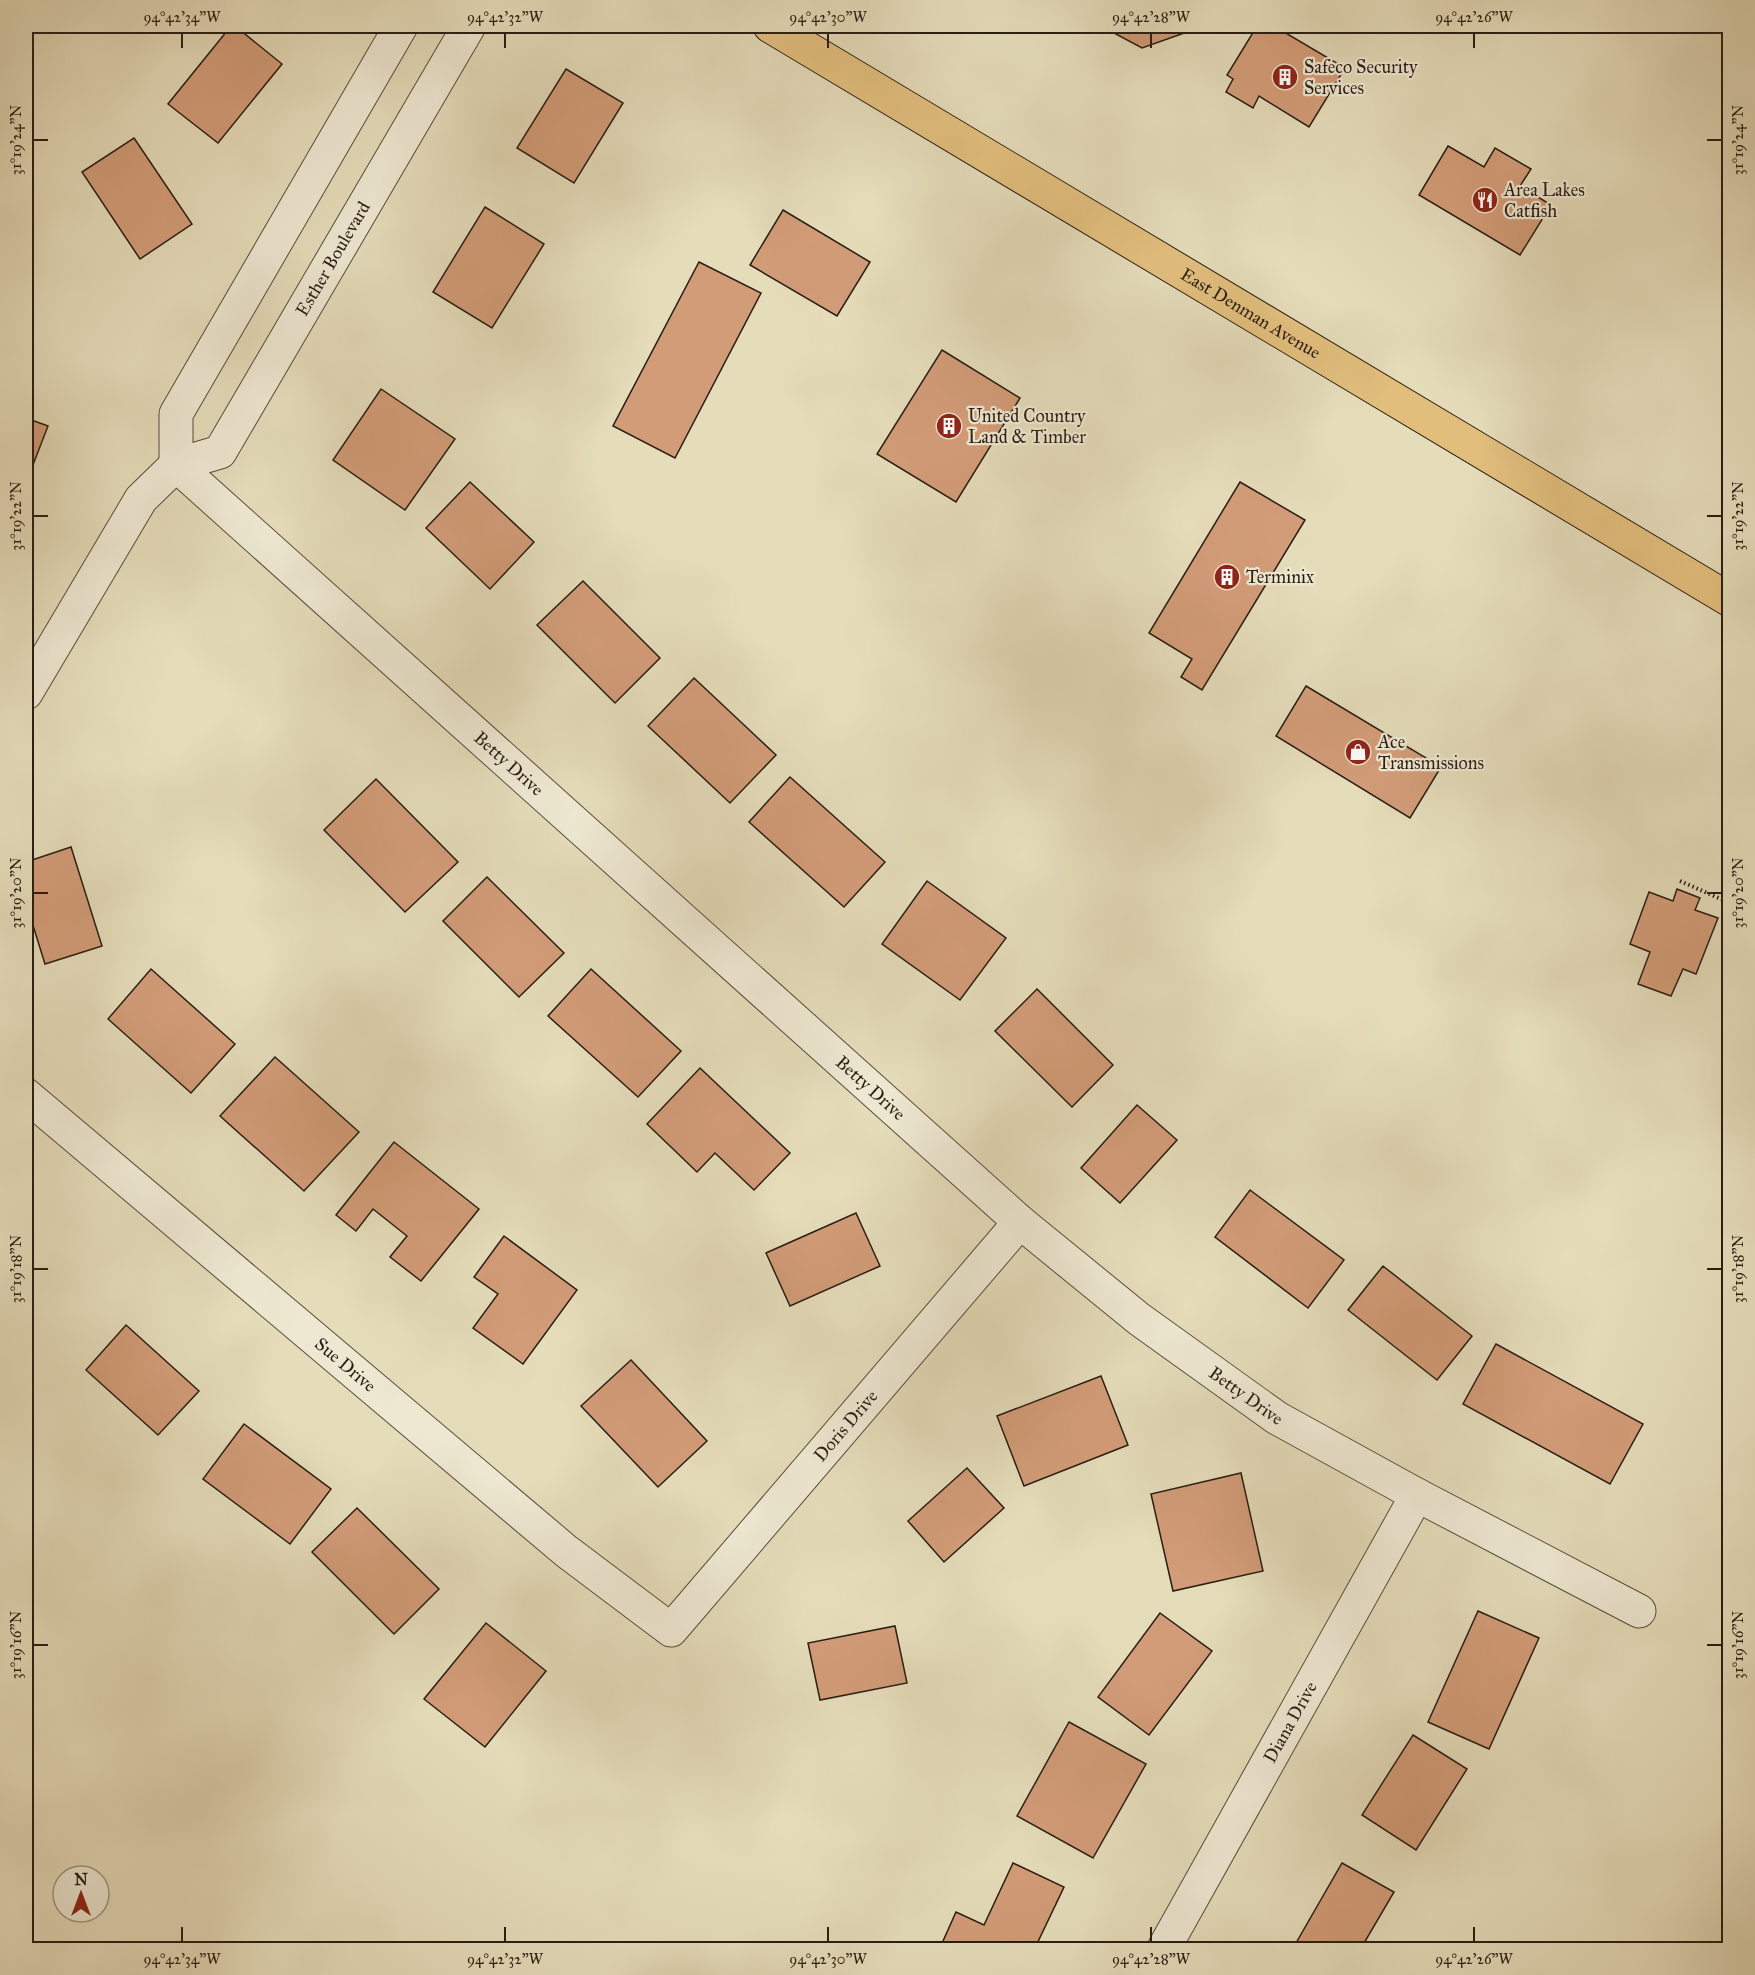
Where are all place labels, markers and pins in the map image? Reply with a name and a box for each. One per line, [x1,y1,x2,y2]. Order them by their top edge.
place label: Safeco Security Services [1304,56,1418,99]
building icon: Safeco Security Services [1270,62,1300,92]
place label: Area Lakes Catfish [1503,179,1585,222]
restaurant icon: Area Lakes Catfish [1470,185,1500,215]
place label: United Country Land & Timber [968,405,1086,448]
building icon: United Country Land & Timber [934,411,964,441]
building icon: Terminix [1212,562,1242,592]
place label: Terminix [1246,566,1314,588]
place label: Ace Transmissions [1377,731,1484,774]
shop icon: Ace Transmissions [1343,737,1373,767]

